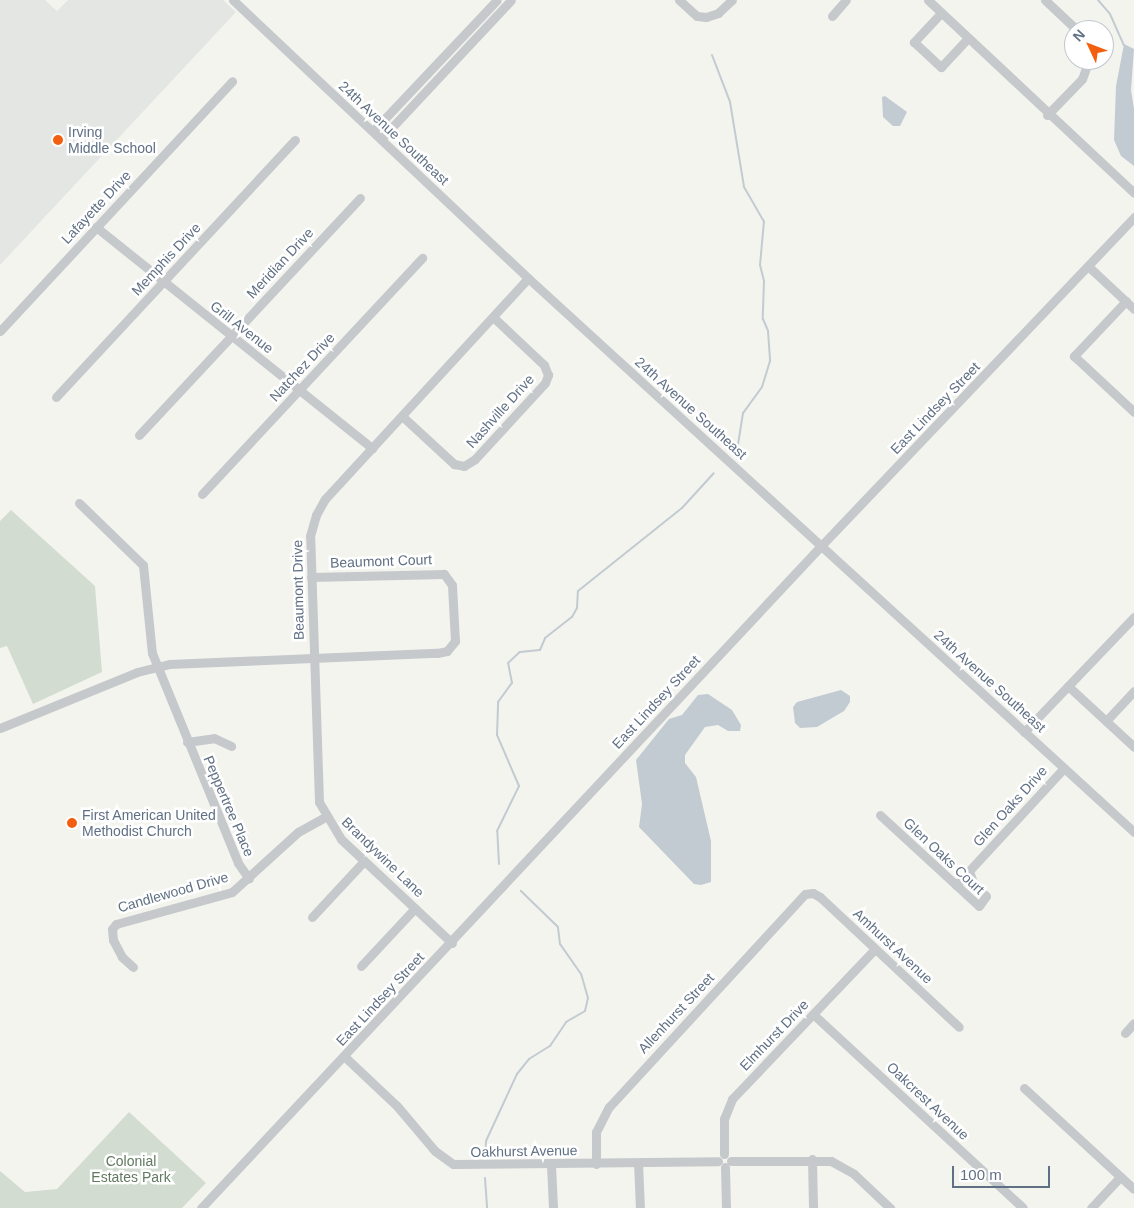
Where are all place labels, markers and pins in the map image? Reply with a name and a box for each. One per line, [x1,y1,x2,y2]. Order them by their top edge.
place label: Irving Middle School [68,124,156,156]
marker: Irving Middle School [52,134,64,146]
place label: First American United Methodist Church [82,807,217,840]
marker: First American United Methodist Church [66,817,78,829]

